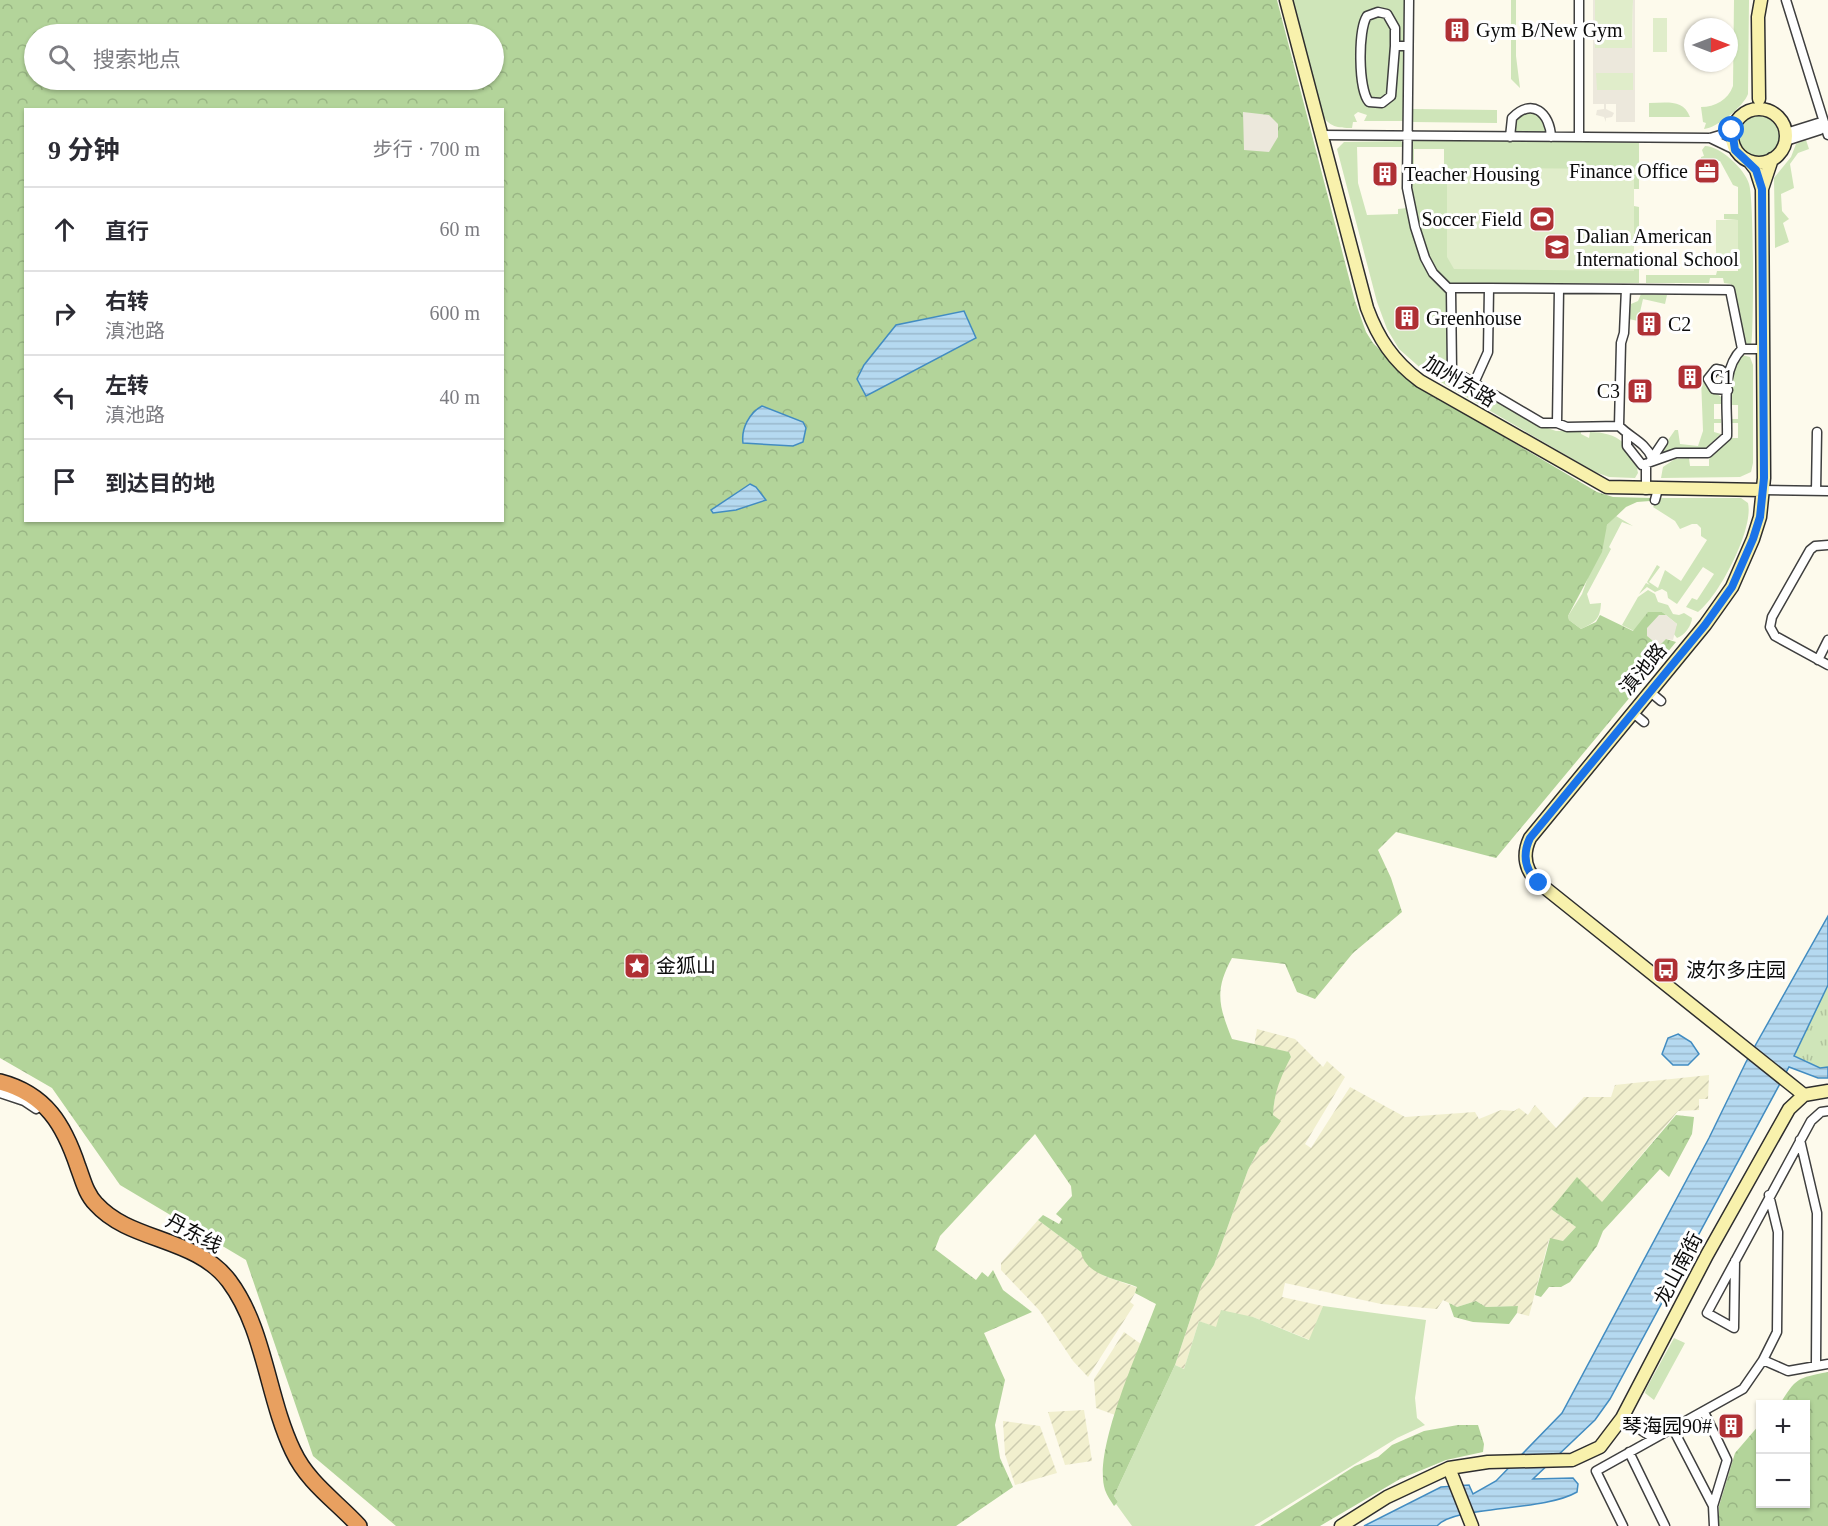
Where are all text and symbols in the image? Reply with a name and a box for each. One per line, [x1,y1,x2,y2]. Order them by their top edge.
building icon: Gym B/New Gym [1442,15,1472,45]
north arrow [1684,18,1738,72]
place label: Gym B/New Gym [1476,19,1623,42]
search box [24,24,504,90]
icon: search [45,41,78,74]
text: 搜索地点 [93,47,181,72]
route start [1718,116,1744,142]
text: 9 分钟 [48,136,120,165]
text: 步行 · 700 m [373,138,480,160]
office icon: Finance Office [1692,156,1722,186]
building icon: Teacher Housing [1370,159,1400,189]
place label: Finance Office [1569,160,1688,182]
place label: Teacher Housing [1404,163,1540,186]
sports icon: Soccer Field [1527,204,1557,234]
place label: Soccer Field [1421,208,1522,230]
icon: ahead [48,213,81,246]
text: 60 m [439,218,480,240]
text: 直行 [105,219,149,244]
place label: Dalian American International School [1576,225,1739,270]
school or university icon: Dalian American International School [1542,232,1572,262]
text: 右转 [105,289,149,314]
icon: right [48,297,81,330]
text: 600 m [429,302,480,324]
building icon: Greenhouse [1392,303,1422,333]
place label: Greenhouse [1426,307,1522,329]
building icon: C2 [1634,309,1664,339]
place label: C2 [1668,313,1691,335]
text: 滇池路 [105,320,165,342]
street label: 加州东路 [1420,351,1500,411]
building icon: C1 [1675,362,1705,392]
place label: C1 [1710,366,1733,388]
text: 左转 [105,373,149,398]
building icon: C3 [1625,376,1655,406]
place label: C3 [1597,380,1620,402]
icon: left [48,381,81,414]
text: 40 m [439,386,480,408]
text: 滇池路 [105,404,165,426]
icon: arrive [48,465,81,498]
text: 到达目的地 [105,471,215,496]
street label: 滇池路 [1615,639,1671,699]
route end [1525,869,1551,895]
place icon: 金狐山 [622,951,652,981]
place label: 金狐山 [656,955,716,977]
bus stop icon: 波尔多庄园 [1651,955,1681,985]
place label: 波尔多庄园 [1686,959,1786,981]
street label: 丹东线 [162,1209,226,1257]
street label: 龙山南街 [1650,1229,1706,1309]
map controls [1756,1400,1810,1508]
button: + [1756,1400,1810,1454]
building icon: 琴海园90# [1716,1411,1746,1441]
place label: 琴海园90# [1622,1415,1712,1437]
button: − [1756,1454,1810,1508]

